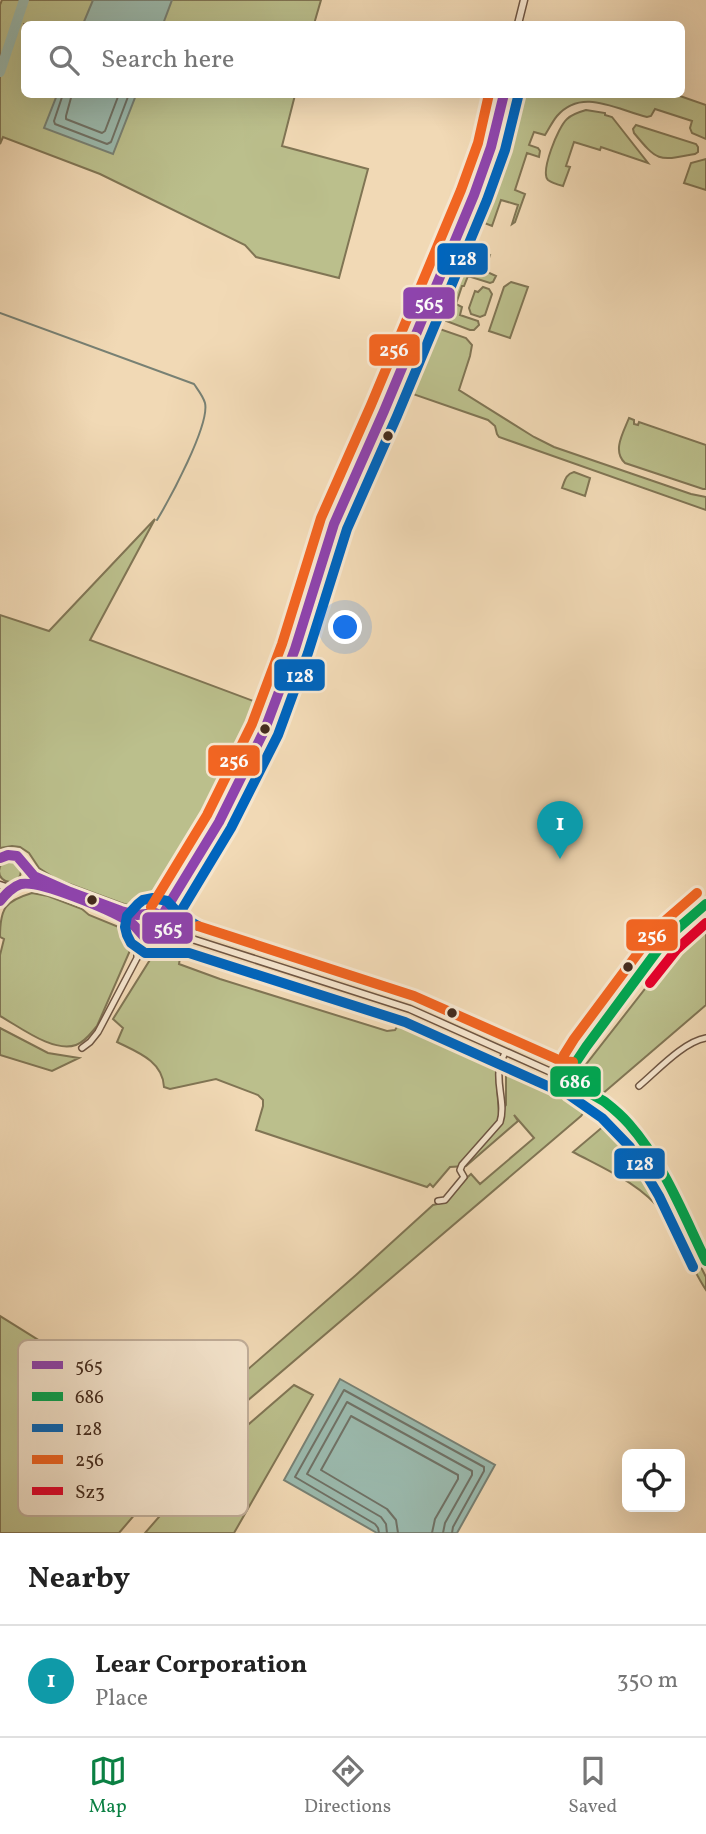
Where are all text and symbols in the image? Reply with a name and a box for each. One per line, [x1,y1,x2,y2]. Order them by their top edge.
search box [21,21,685,98]
icon: search [45,41,83,79]
text: Search here [101,42,234,78]
line badge: 128 [436,242,489,276]
text: 128 [449,247,477,273]
line badge: 565 [402,286,456,320]
text: 565 [415,292,443,318]
line badge: 256 [368,333,421,367]
text: 256 [379,338,409,364]
unlabelled marker [381,429,395,443]
your location [328,610,362,644]
line badge: 128 [273,658,326,692]
text: 128 [286,664,314,690]
unlabelled marker [258,722,272,736]
line badge: 256 [207,744,261,777]
text: 256 [219,749,249,775]
pin: 1 [537,801,583,859]
unlabelled marker [85,893,99,907]
line badge: 565 [141,911,194,945]
text: 565 [154,917,182,943]
line badge: 256 [625,918,679,952]
text: 256 [637,924,667,950]
unlabelled marker [621,960,635,974]
unlabelled marker [445,1006,459,1020]
line badge: 686 [549,1065,602,1098]
text: 686 [559,1070,591,1096]
line badge: 128 [613,1147,666,1180]
text: 128 [626,1152,654,1178]
legend [18,1340,248,1516]
text: 565 [75,1354,103,1380]
text: 686 [75,1385,104,1411]
text: 128 [75,1417,102,1443]
text: 256 [75,1448,104,1474]
map controls [622,1449,685,1512]
button: locate [622,1449,685,1512]
text: Sz3 [75,1480,105,1506]
text: Nearby [28,1558,130,1600]
text: Lear Corporation [95,1647,307,1683]
text: 1 [46,1665,56,1697]
text: 350 m [617,1665,678,1697]
text: Place [95,1683,148,1715]
tab: Map [89,1752,127,1820]
tab: Directions [304,1752,391,1820]
tab: Saved [568,1752,617,1820]

